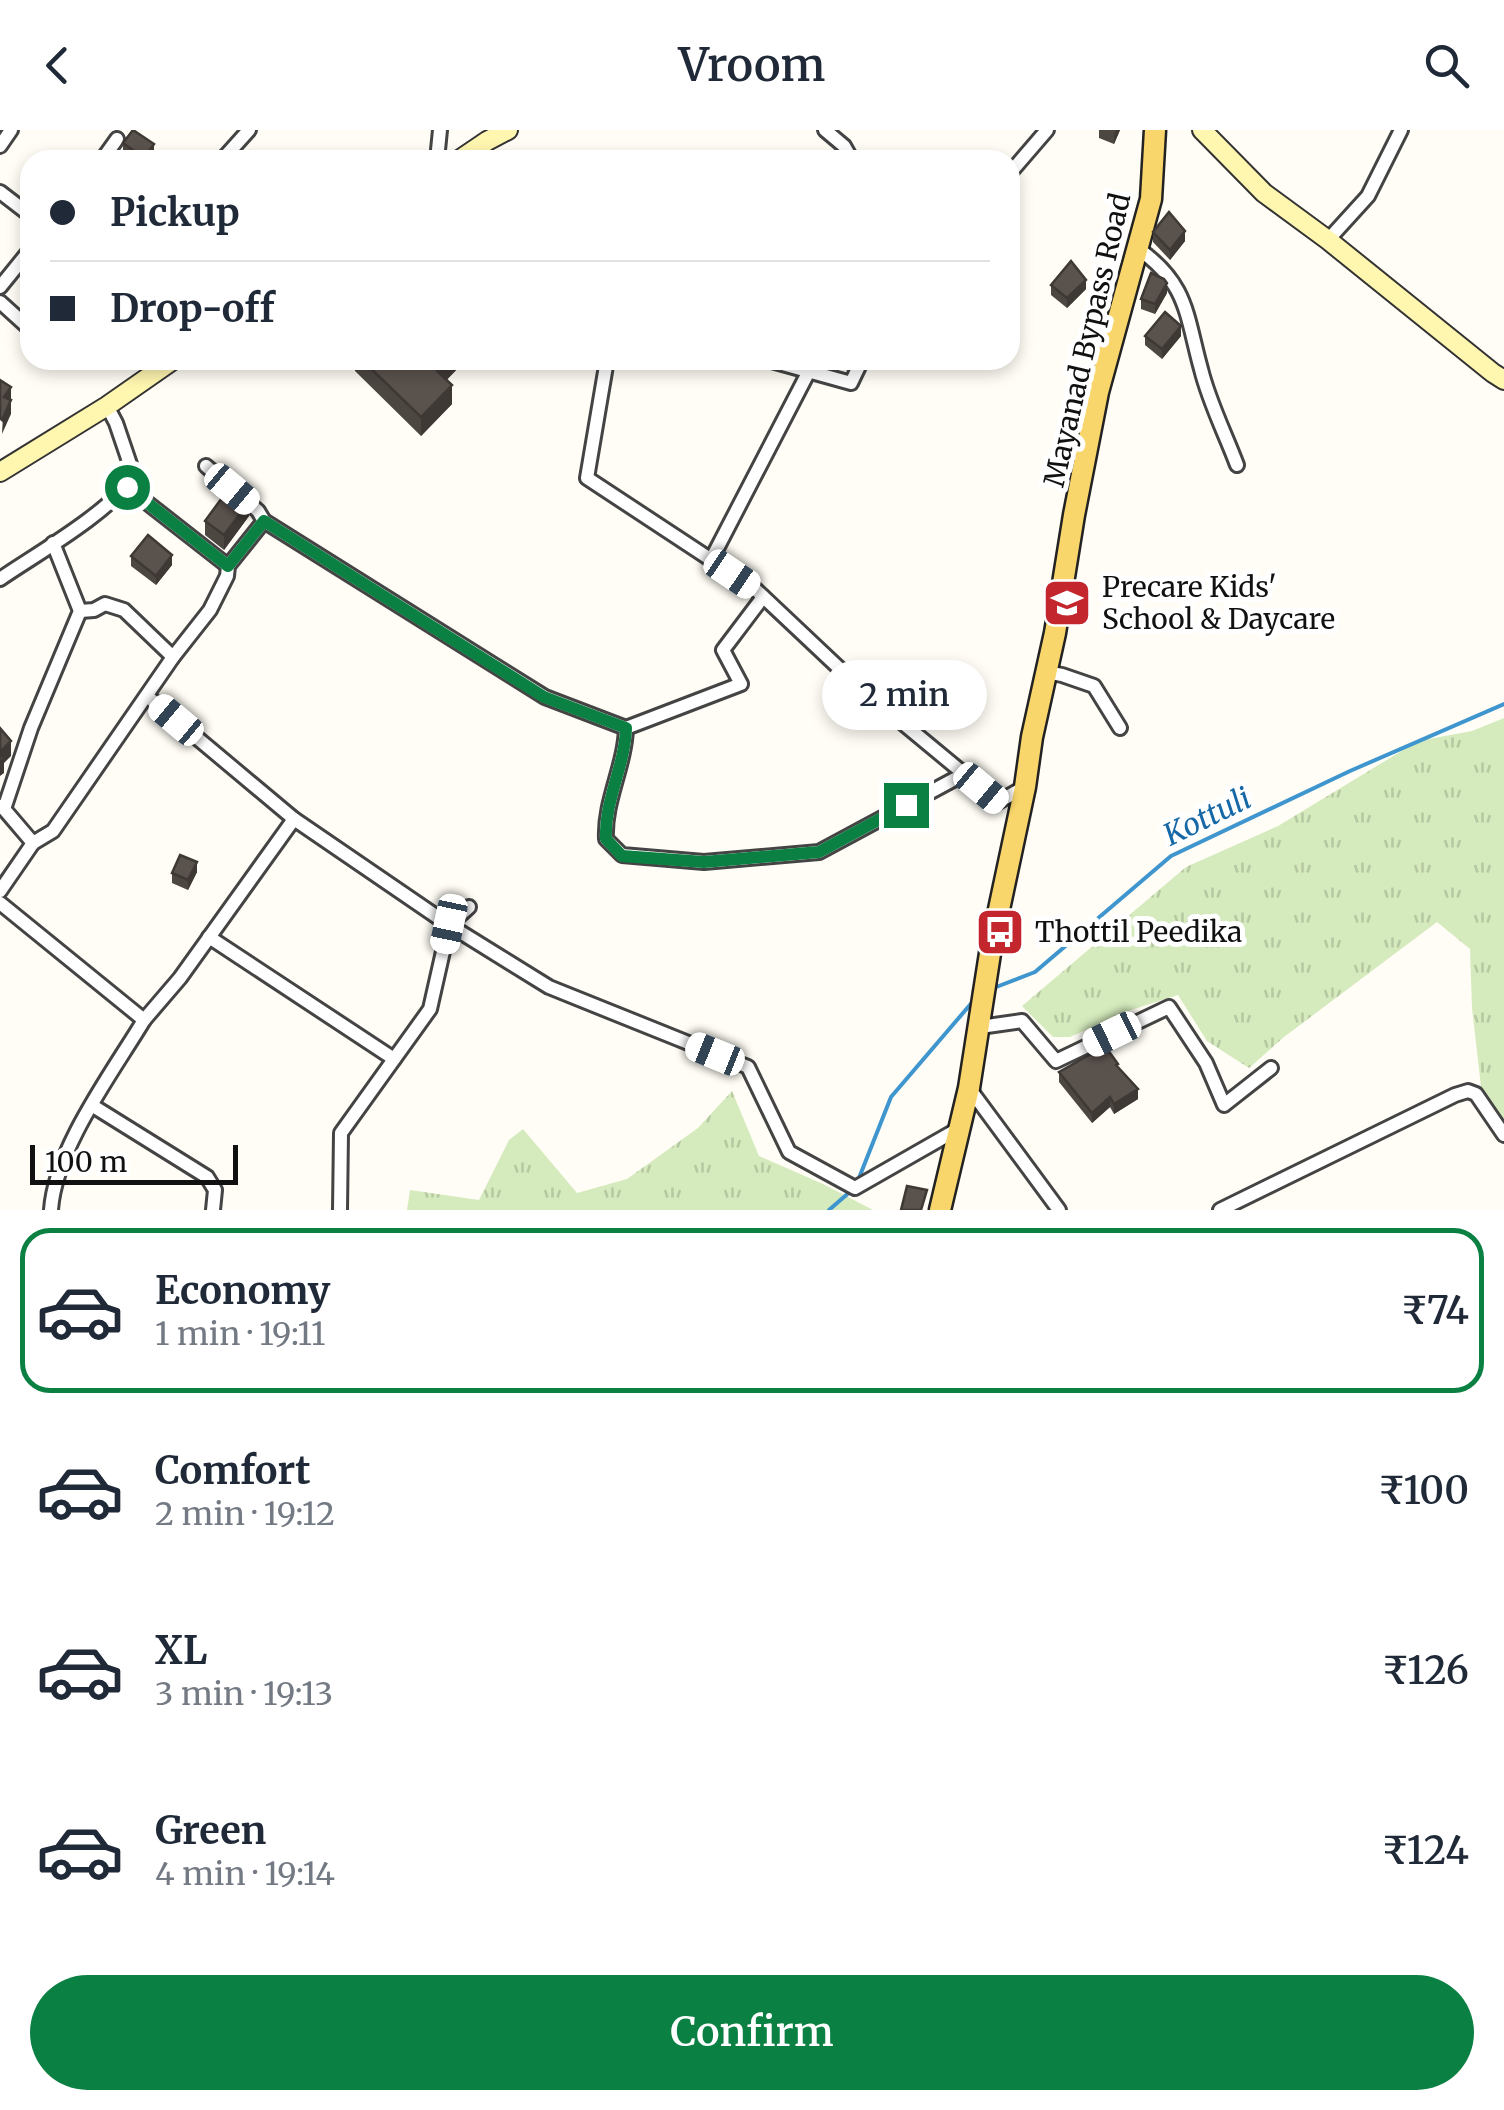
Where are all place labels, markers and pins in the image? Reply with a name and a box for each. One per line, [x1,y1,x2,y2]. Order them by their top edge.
place label: Precare Kids' School & Daycare [1102,569,1335,637]
school or university icon: Precare Kids' School & Daycare [1041,577,1093,629]
bus stop icon: Thottil Peedika [974,906,1026,958]
place label: Thottil Peedika [1035,914,1242,950]

